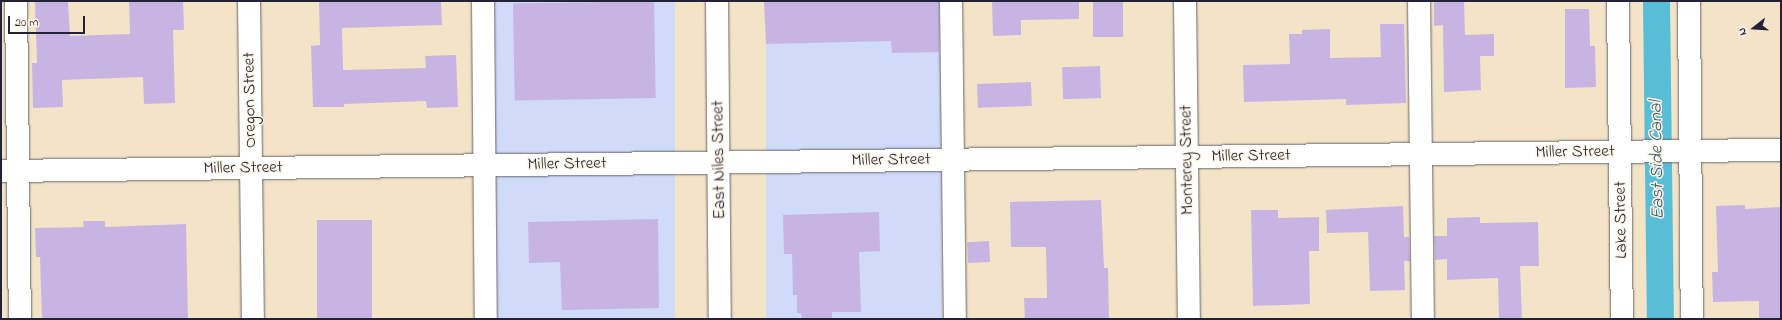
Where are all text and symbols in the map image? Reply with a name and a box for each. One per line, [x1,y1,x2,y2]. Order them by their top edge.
scale bar [10,8,87,34]
north arrow [1734,8,1774,48]
text: 20 m [15,14,38,32]
text: N [1734,26,1751,37]
street label: Oregon Street [239,52,261,148]
street label: East Niles Street [708,100,730,220]
water label: East Side Canal [1646,100,1670,220]
street label: Monterey Street [1176,105,1198,215]
street label: Miller Street [1535,141,1615,163]
street label: Miller Street [1211,145,1291,167]
street label: Miller Street [851,149,931,171]
street label: Miller Street [527,153,607,175]
street label: Miller Street [203,157,283,179]
street label: Lake Street [1610,181,1632,259]

